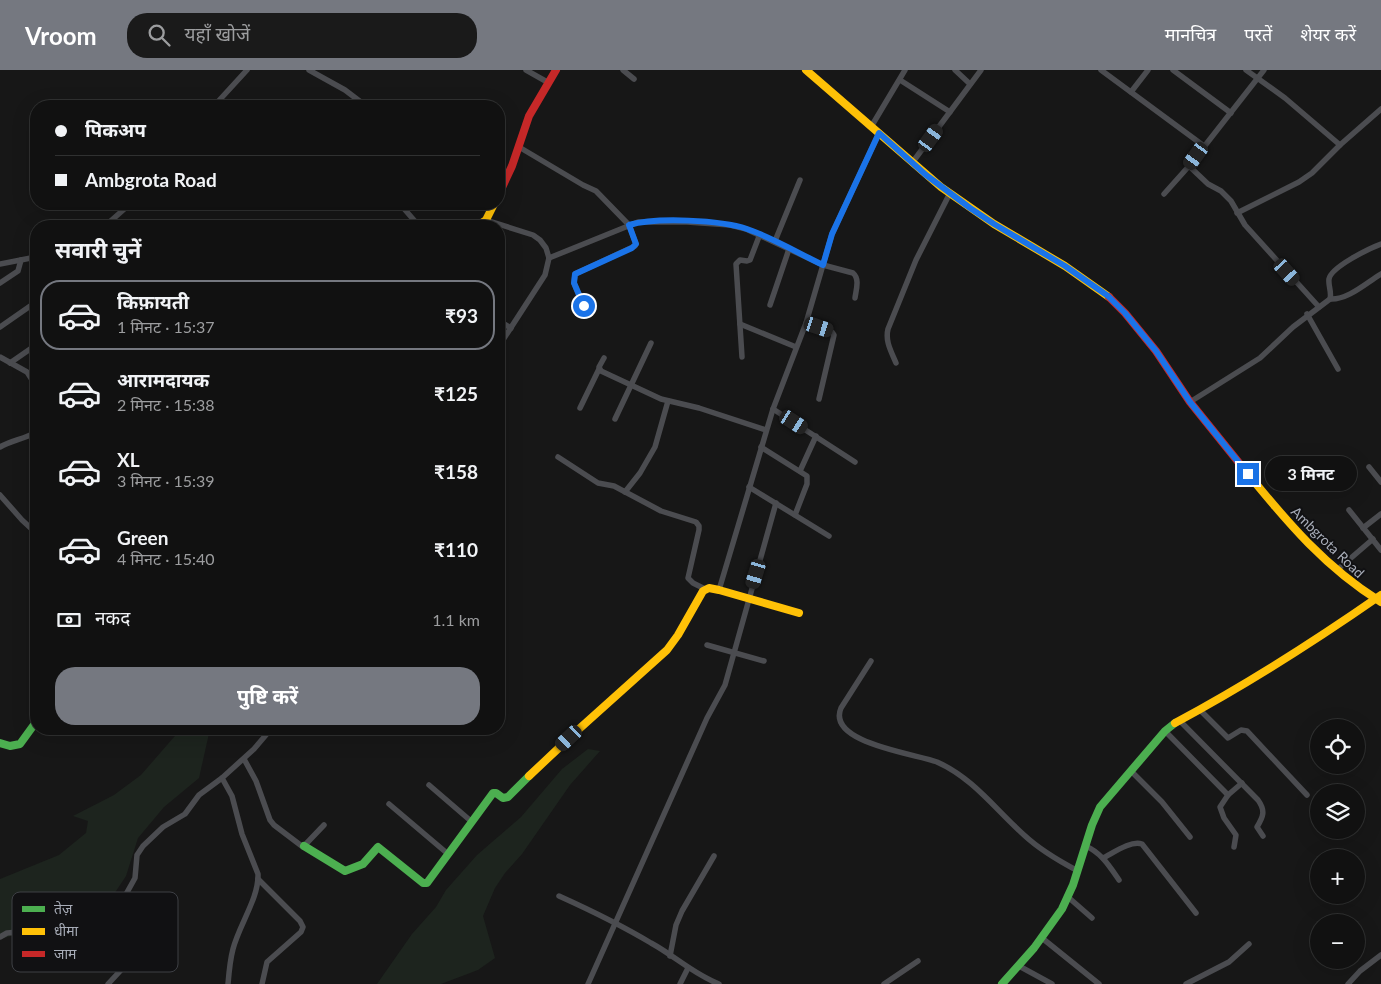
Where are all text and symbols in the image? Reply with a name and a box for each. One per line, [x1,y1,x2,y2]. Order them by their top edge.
search box [127,13,477,58]
text: Vroom [25,21,97,50]
icon: search [145,21,173,49]
text: यहाँ खोजें [185,22,250,45]
text: मानचित्र [1165,23,1216,45]
text: परतें [1244,23,1272,45]
text: शेयर करें [1300,23,1356,45]
text: पिकअप [85,118,146,141]
car [916,121,945,155]
car [1181,139,1210,173]
text: Ambgrota Road [85,168,217,191]
text: सवारी चुनें [55,236,141,263]
car [1271,256,1302,288]
text: किफ़ायती [117,290,189,313]
icon: car [57,293,102,338]
route start [573,295,595,317]
text: ₹93 [445,304,478,327]
car [802,315,835,339]
text: 1 मिनट · 15:37 [117,317,215,336]
text: आरामदायक [117,368,209,391]
icon: car [57,371,102,416]
text: ₹125 [434,382,478,405]
text: 2 मिनट · 15:38 [117,395,215,414]
car [777,408,810,436]
text: XL [117,448,140,471]
icon: car [57,449,102,494]
callout: 3 मिनट [1266,456,1358,492]
text: ₹158 [434,460,478,483]
route end [1237,463,1259,485]
text: 3 मिनट [1288,464,1334,483]
text: 3 मिनट · 15:39 [117,471,215,490]
street label: Ambgrota Road [1288,503,1368,581]
text: Green [117,526,168,549]
icon: car [57,527,102,572]
text: ₹110 [434,538,478,561]
text: 4 मिनट · 15:40 [117,549,215,568]
car [744,557,767,591]
icon: cash [55,606,83,634]
text: नकद [95,606,130,629]
text: 1.1 km [432,610,480,629]
button: पुष्टि करें [55,667,480,725]
map controls [1310,719,1365,969]
button: locate [1310,719,1365,774]
car [552,722,585,754]
button: layers [1310,784,1365,839]
button: + [1310,849,1365,904]
legend [12,892,178,972]
text: तेज़ [54,900,73,917]
button: − [1310,914,1365,969]
text: धीमा [54,922,79,939]
text: जाम [54,945,77,962]

